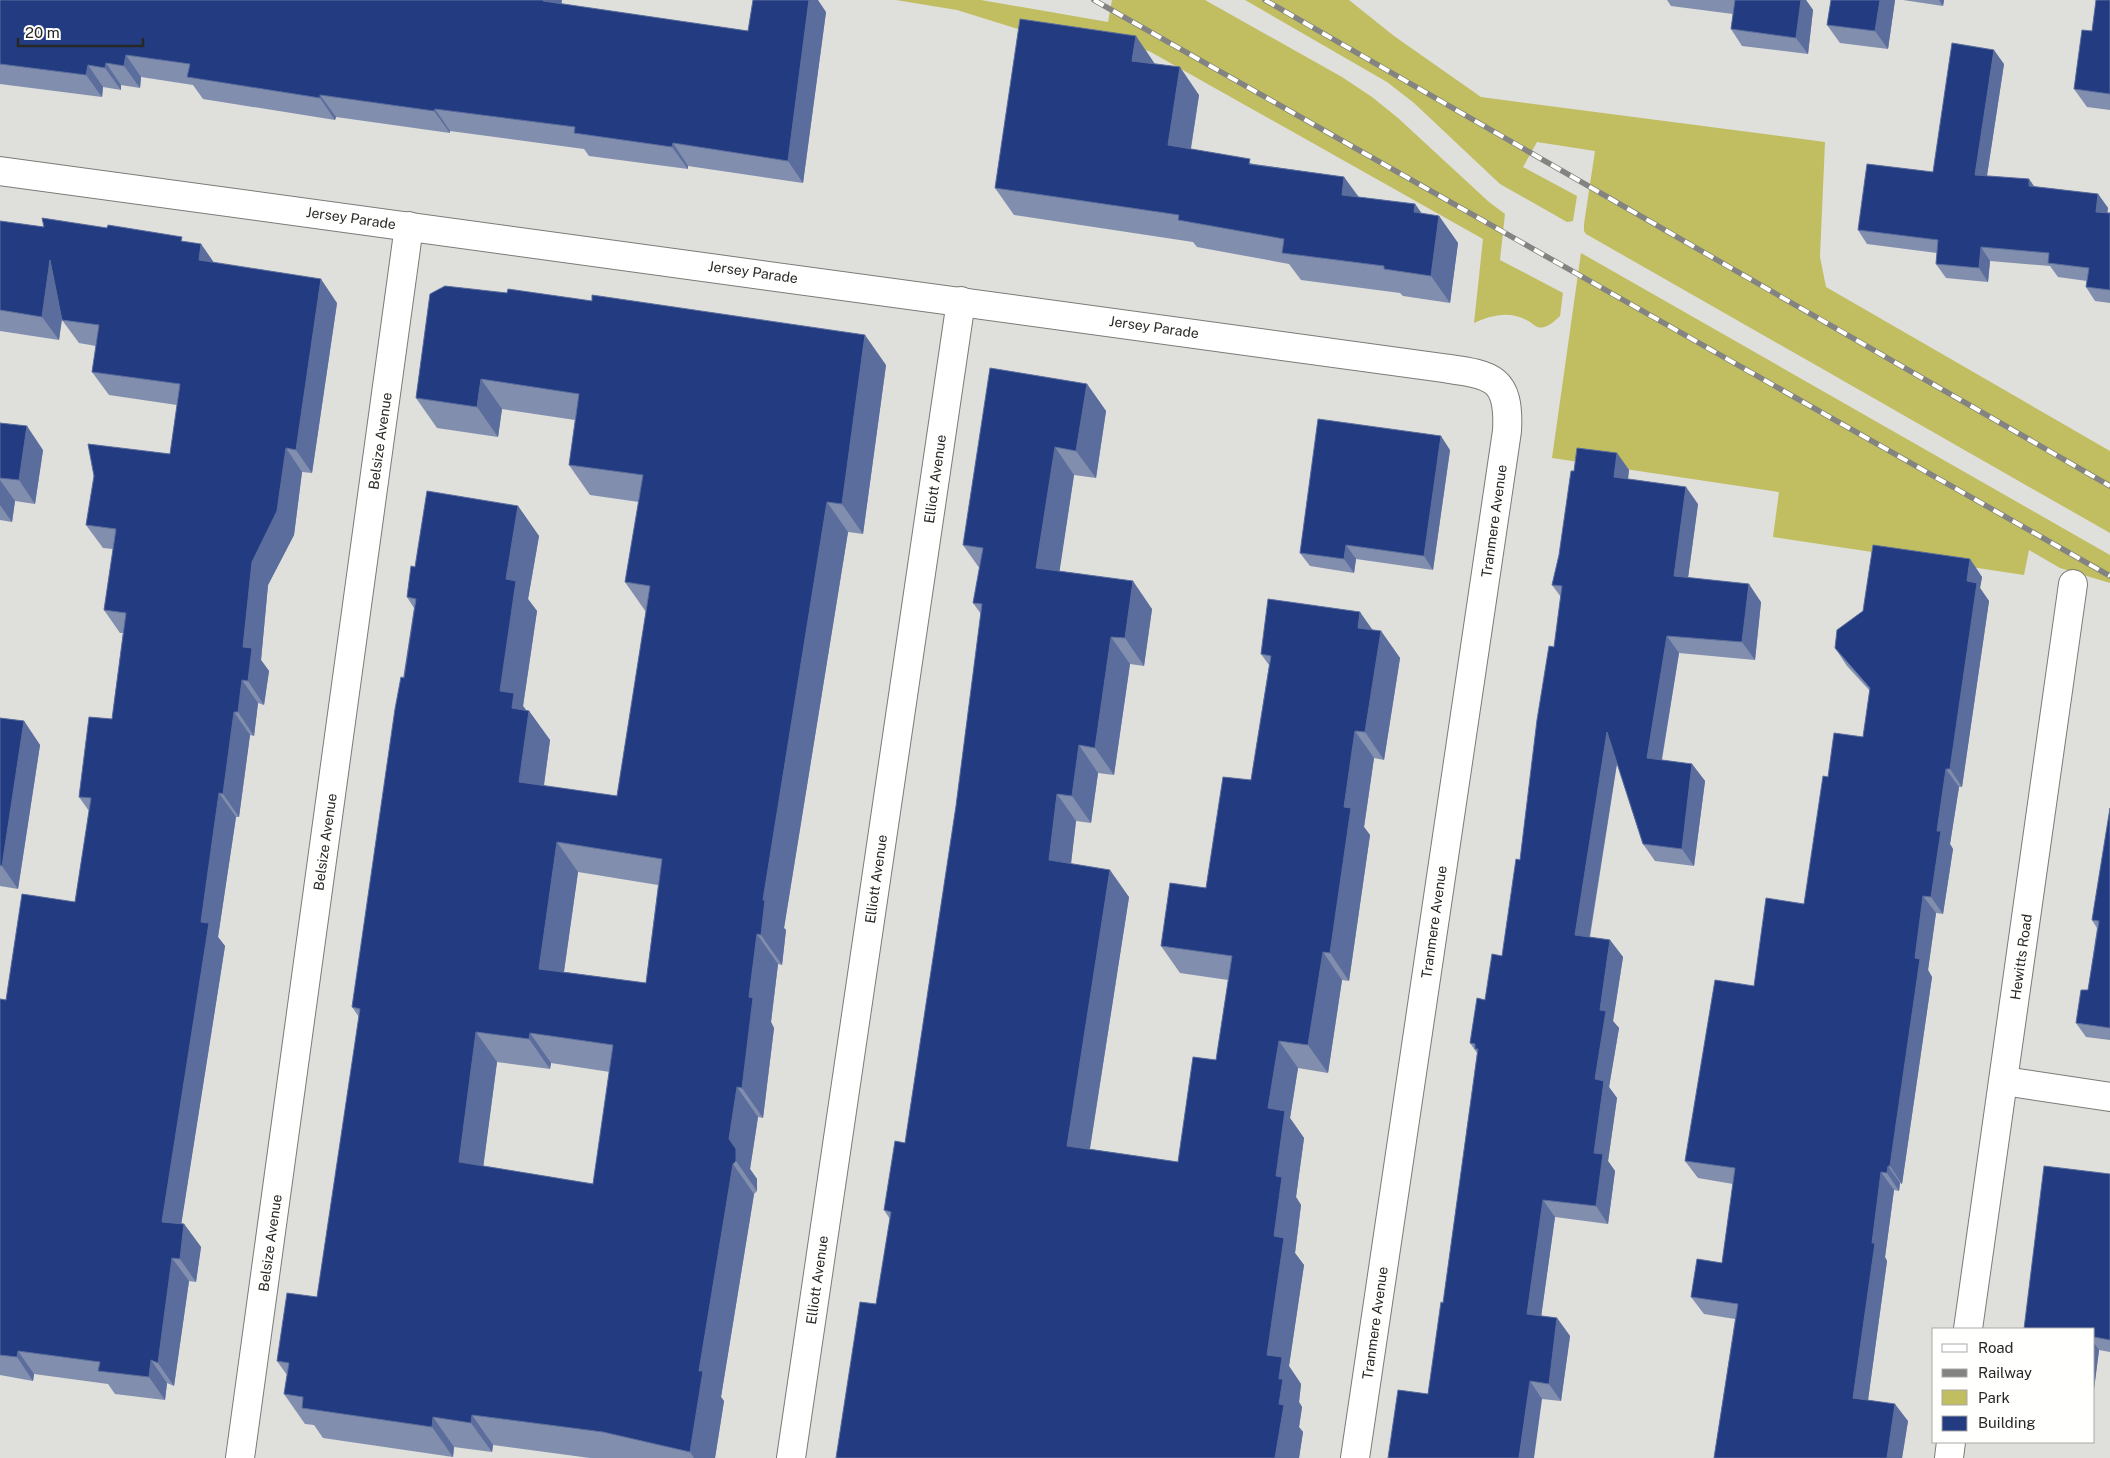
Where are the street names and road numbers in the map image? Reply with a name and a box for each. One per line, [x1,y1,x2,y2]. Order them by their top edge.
street label: Jersey Parade [305,204,397,232]
street label: Jersey Parade [707,258,799,286]
street label: Jersey Parade [1108,313,1200,341]
street label: Belsize Avenue [365,391,395,491]
street label: Elliott Avenue [921,434,949,524]
street label: Tranmere Avenue [1478,464,1510,578]
street label: Belsize Avenue [310,792,340,892]
street label: Elliott Avenue [862,834,890,924]
street label: Tranmere Avenue [1418,865,1450,979]
street label: Hewitts Road [2007,913,2035,1001]
street label: Belsize Avenue [255,1193,285,1293]
street label: Elliott Avenue [803,1235,831,1325]
street label: Tranmere Avenue [1359,1266,1391,1380]

